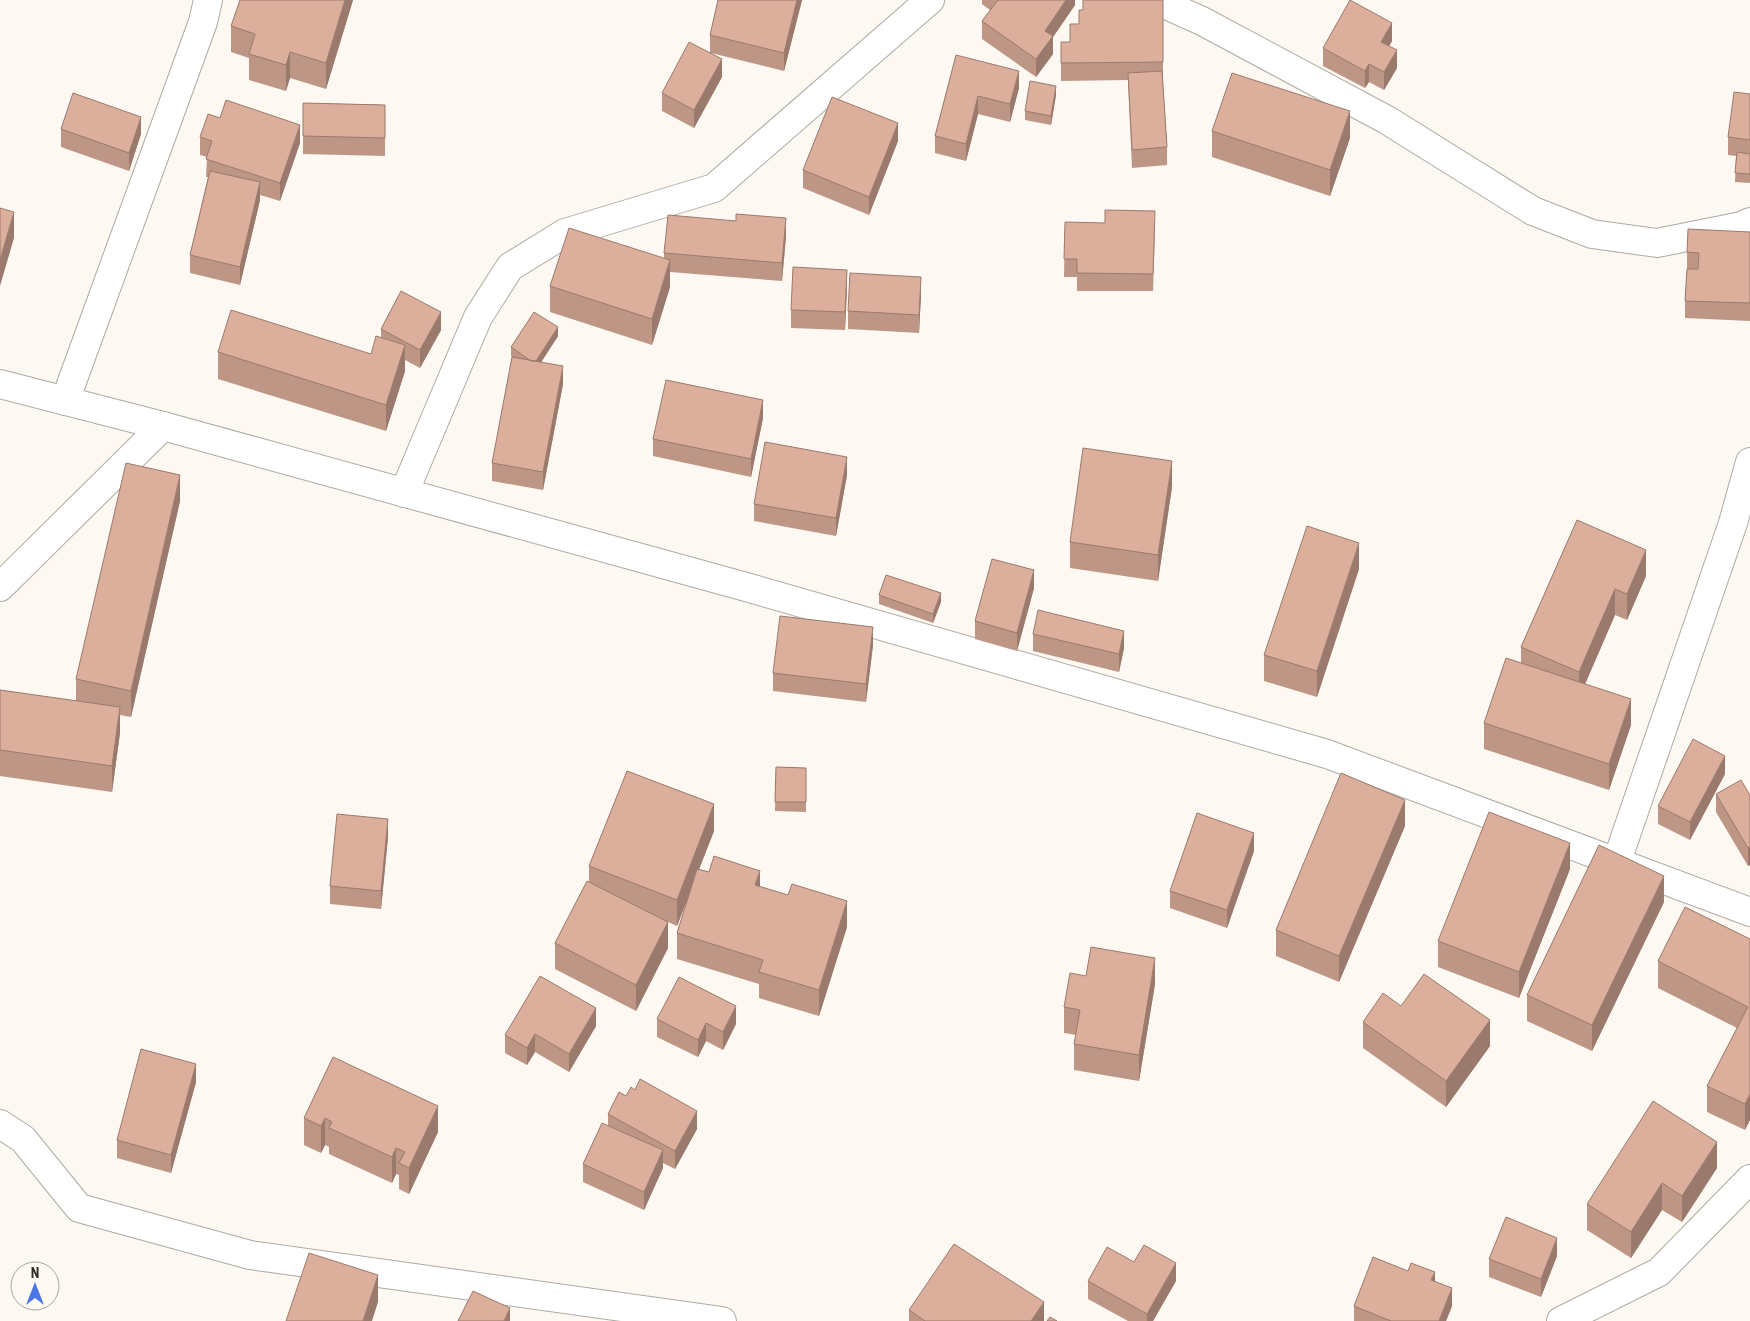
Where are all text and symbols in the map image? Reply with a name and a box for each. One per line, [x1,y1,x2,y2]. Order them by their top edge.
north arrow [10,1261,60,1311]
text: N [31,1265,39,1281]

